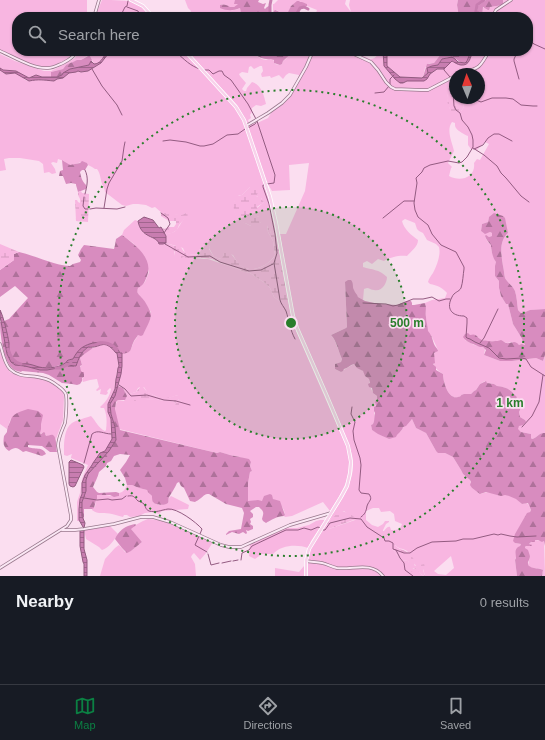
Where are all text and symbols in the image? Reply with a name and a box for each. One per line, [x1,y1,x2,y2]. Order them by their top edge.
search box [12,12,533,56]
icon: search [26,23,48,45]
text: Search here [58,26,140,43]
north arrow [449,68,485,104]
centre of rings [284,316,298,330]
text: 500 m [390,316,424,330]
text: 1 km [496,396,524,410]
text: Nearby [16,592,74,611]
text: 0 results [480,595,529,610]
tab: Map [74,695,96,731]
tab: Directions [243,695,292,731]
tab: Saved [440,695,471,731]

